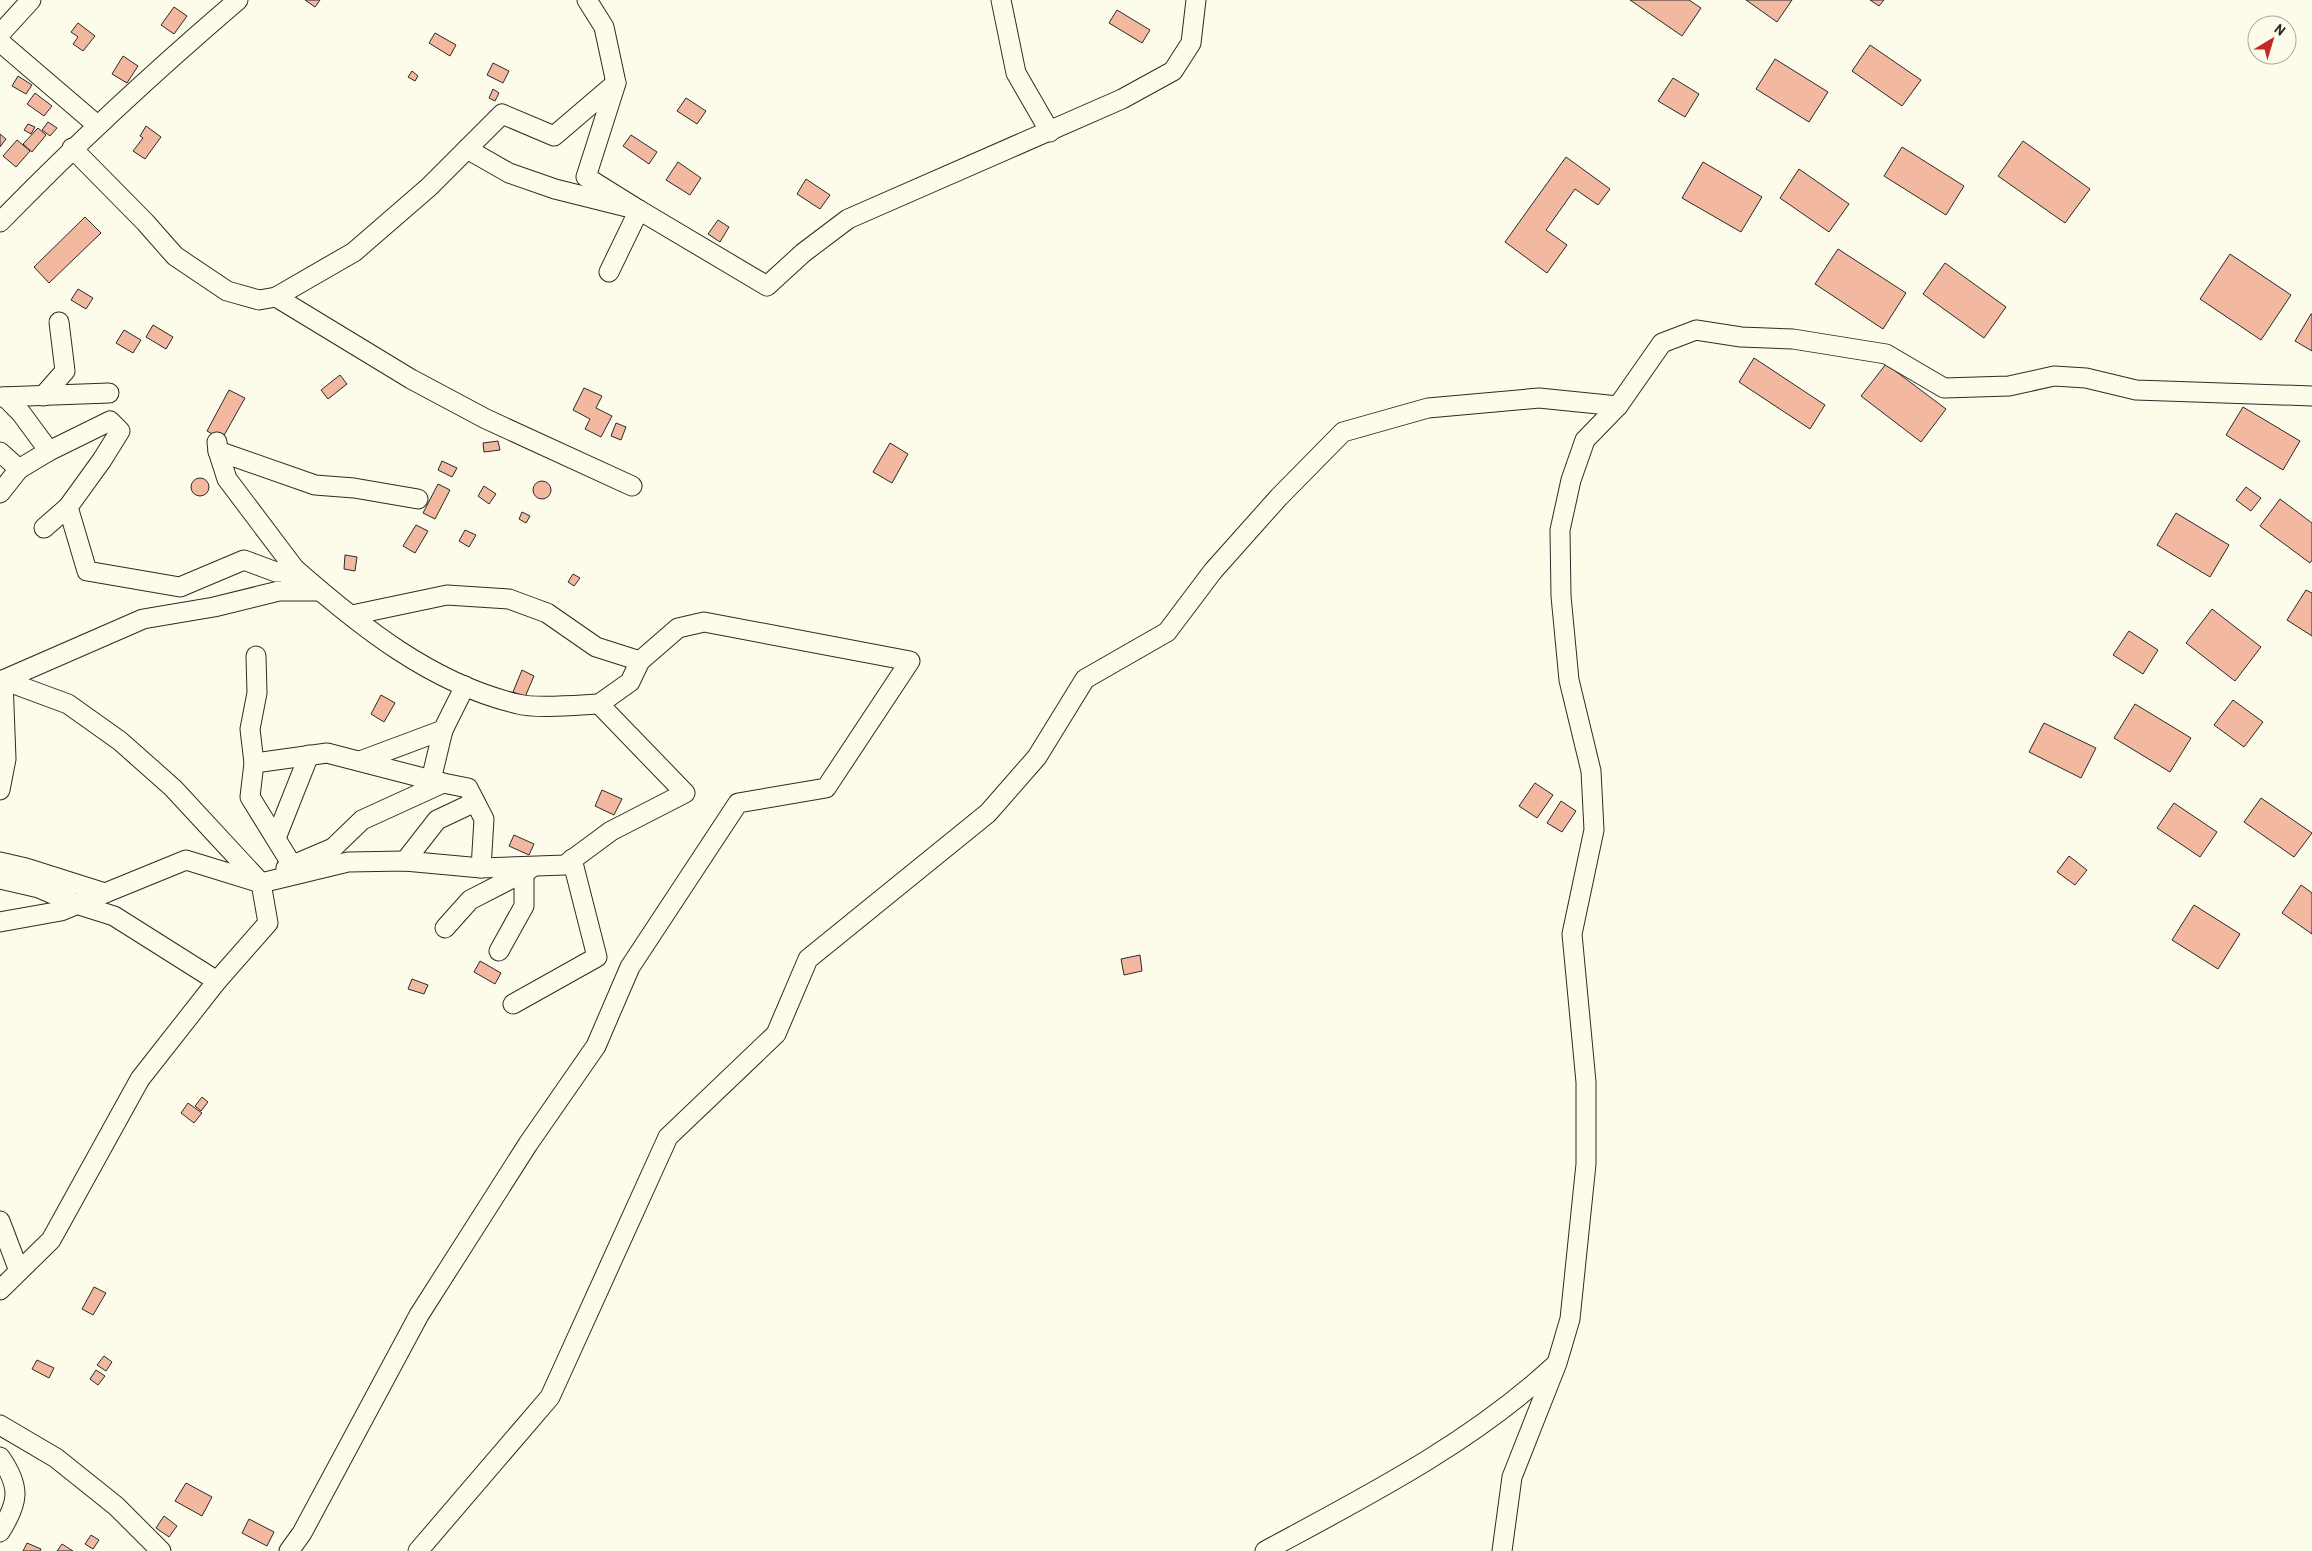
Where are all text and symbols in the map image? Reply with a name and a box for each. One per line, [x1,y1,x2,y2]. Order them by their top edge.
north arrow [2247,15,2297,65]
text: N [2271,20,2289,39]

